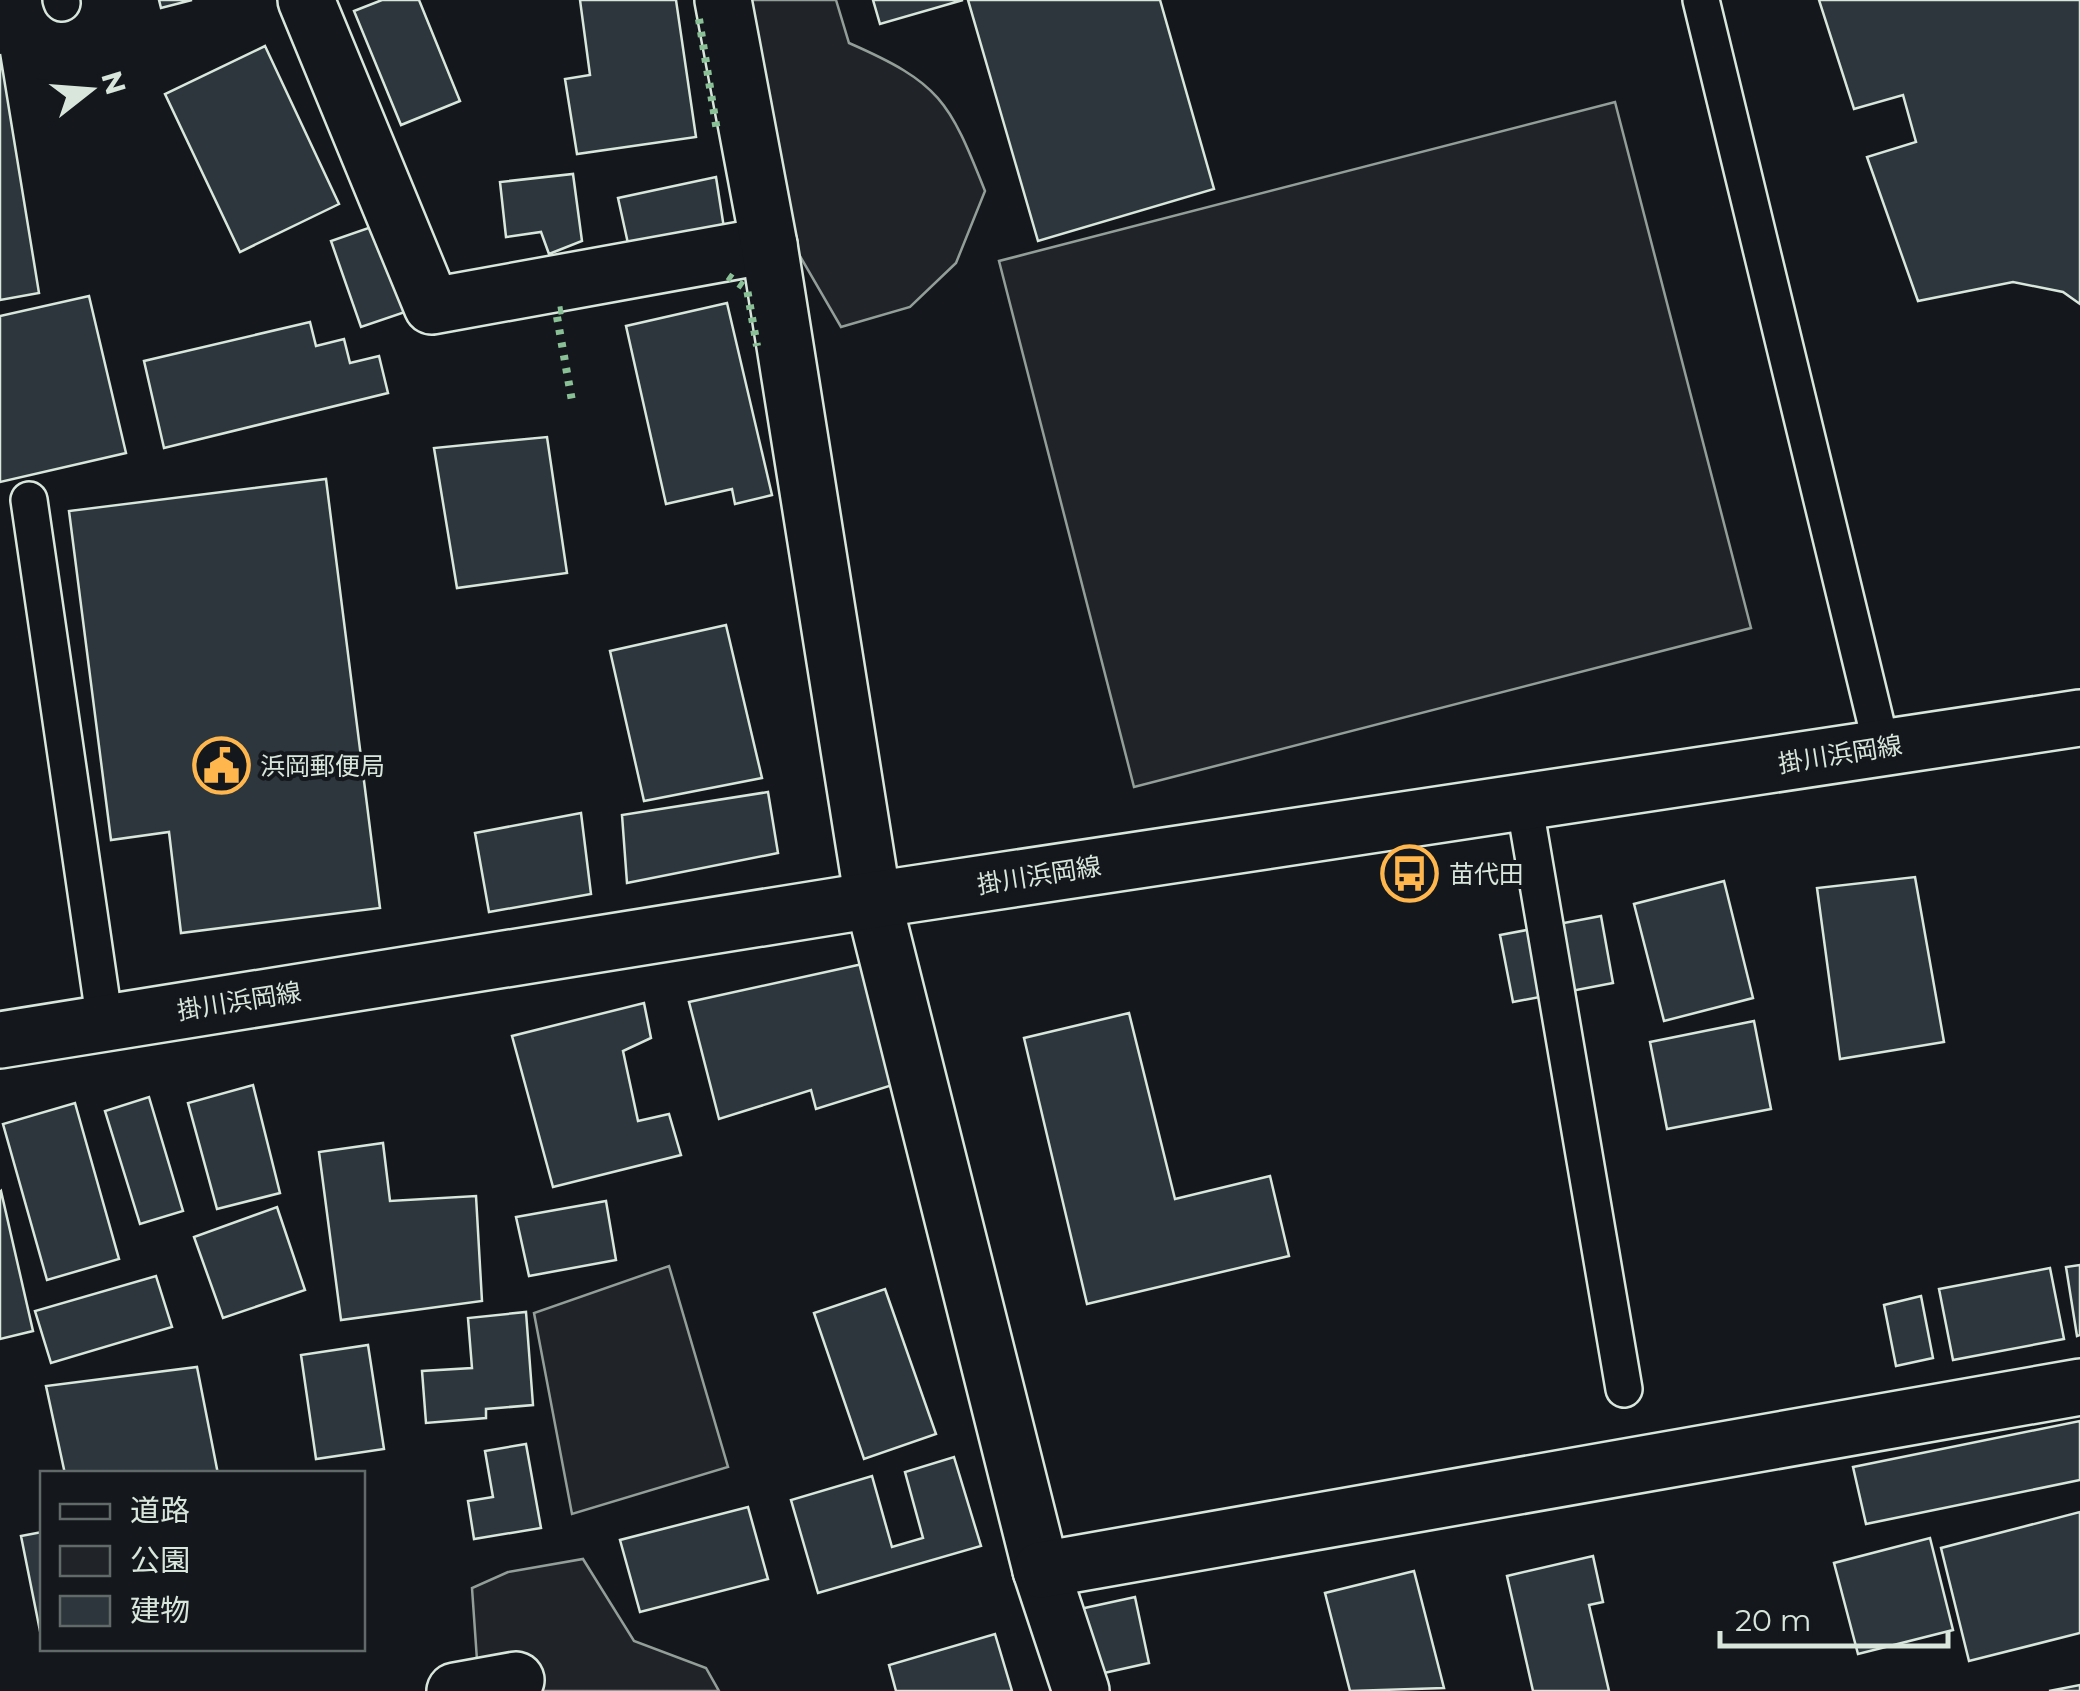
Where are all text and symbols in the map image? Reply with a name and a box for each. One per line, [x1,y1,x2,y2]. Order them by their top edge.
north arrow [40,40,140,140]
text: N [94,67,133,98]
street label: 掛川浜岡線 [1776,729,1904,779]
public building icon: 浜岡郵便局 [191,736,251,796]
place label: 浜岡郵便局 [260,751,385,781]
bus stop icon: 苗代田 [1380,844,1440,904]
street label: 掛川浜岡線 [975,850,1103,900]
place label: 苗代田 [1449,859,1524,889]
street label: 掛川浜岡線 [175,976,303,1026]
legend [40,1471,365,1651]
text: 道路 [130,1492,190,1529]
text: 公園 [130,1542,190,1579]
scale bar [1720,1586,1948,1648]
text: 建物 [130,1592,190,1629]
text: 20 m [1735,1602,1812,1639]

